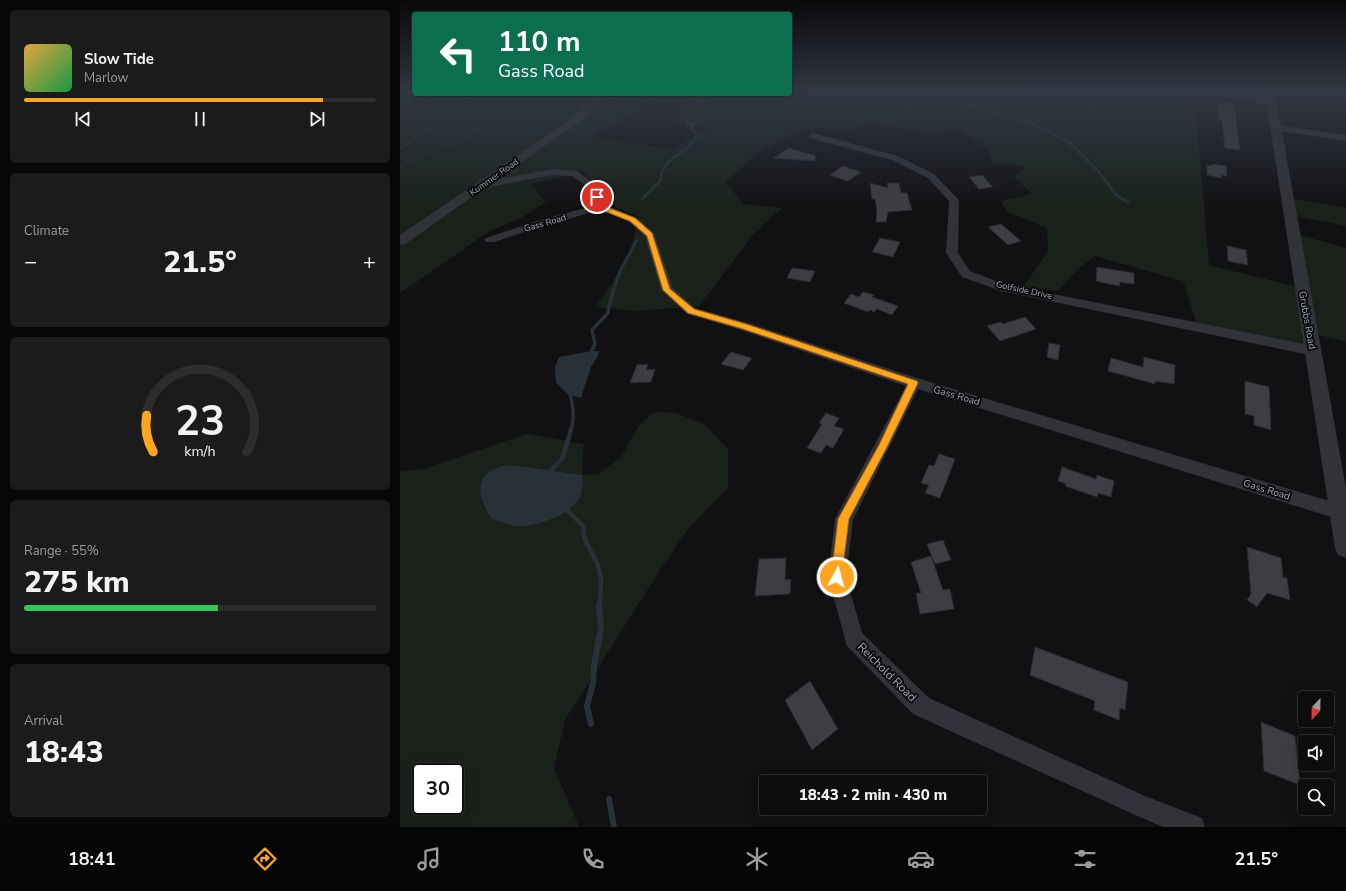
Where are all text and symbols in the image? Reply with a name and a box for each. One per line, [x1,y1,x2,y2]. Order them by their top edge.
text: 110 m [498,23,581,61]
icon: left [432,28,484,80]
text: Slow Tide [84,49,154,69]
text: Gass Road [498,59,584,83]
text: Marlow [84,69,129,87]
icon: previous [72,108,94,130]
icon: pause [189,108,211,130]
icon: next [306,108,328,130]
street label: Kummer Road [467,156,521,198]
pin [580,180,614,214]
icon: arrive [586,186,608,208]
street label: Gass Road [523,211,567,235]
text: Climate [24,222,69,240]
text: 21.5° [163,242,237,283]
text: − [24,247,37,277]
text: + [363,247,376,277]
street label: Golfside Drive [995,278,1053,302]
street label: Grubbs Road [1295,290,1319,350]
street label: Gass Road [932,383,982,409]
text: 23 [175,392,225,449]
text: km/h [184,441,216,460]
street label: Gass Road [1242,476,1292,504]
text: Range · 55% [24,542,99,560]
position arrow [816,556,858,598]
text: 275 km [24,562,130,603]
street label: Reichold Road [854,639,920,705]
north arrow [1298,691,1334,727]
map controls [1298,691,1334,815]
text: Arrival [24,712,63,730]
text: 18:43 [24,732,104,773]
button: sound [1298,735,1334,771]
speed limit sign: 30 [412,763,464,815]
button: search [1298,779,1334,815]
text: 18:43 · 2 min · 430 m [799,785,947,805]
icon: directions [251,845,279,873]
icon: music [415,845,443,873]
icon: phone [579,845,607,873]
icon: climate [743,845,771,873]
icon: car [907,845,935,873]
icon: filters [1071,845,1099,873]
text: 18:41 [68,847,116,871]
text: 21.5° [1234,847,1278,871]

